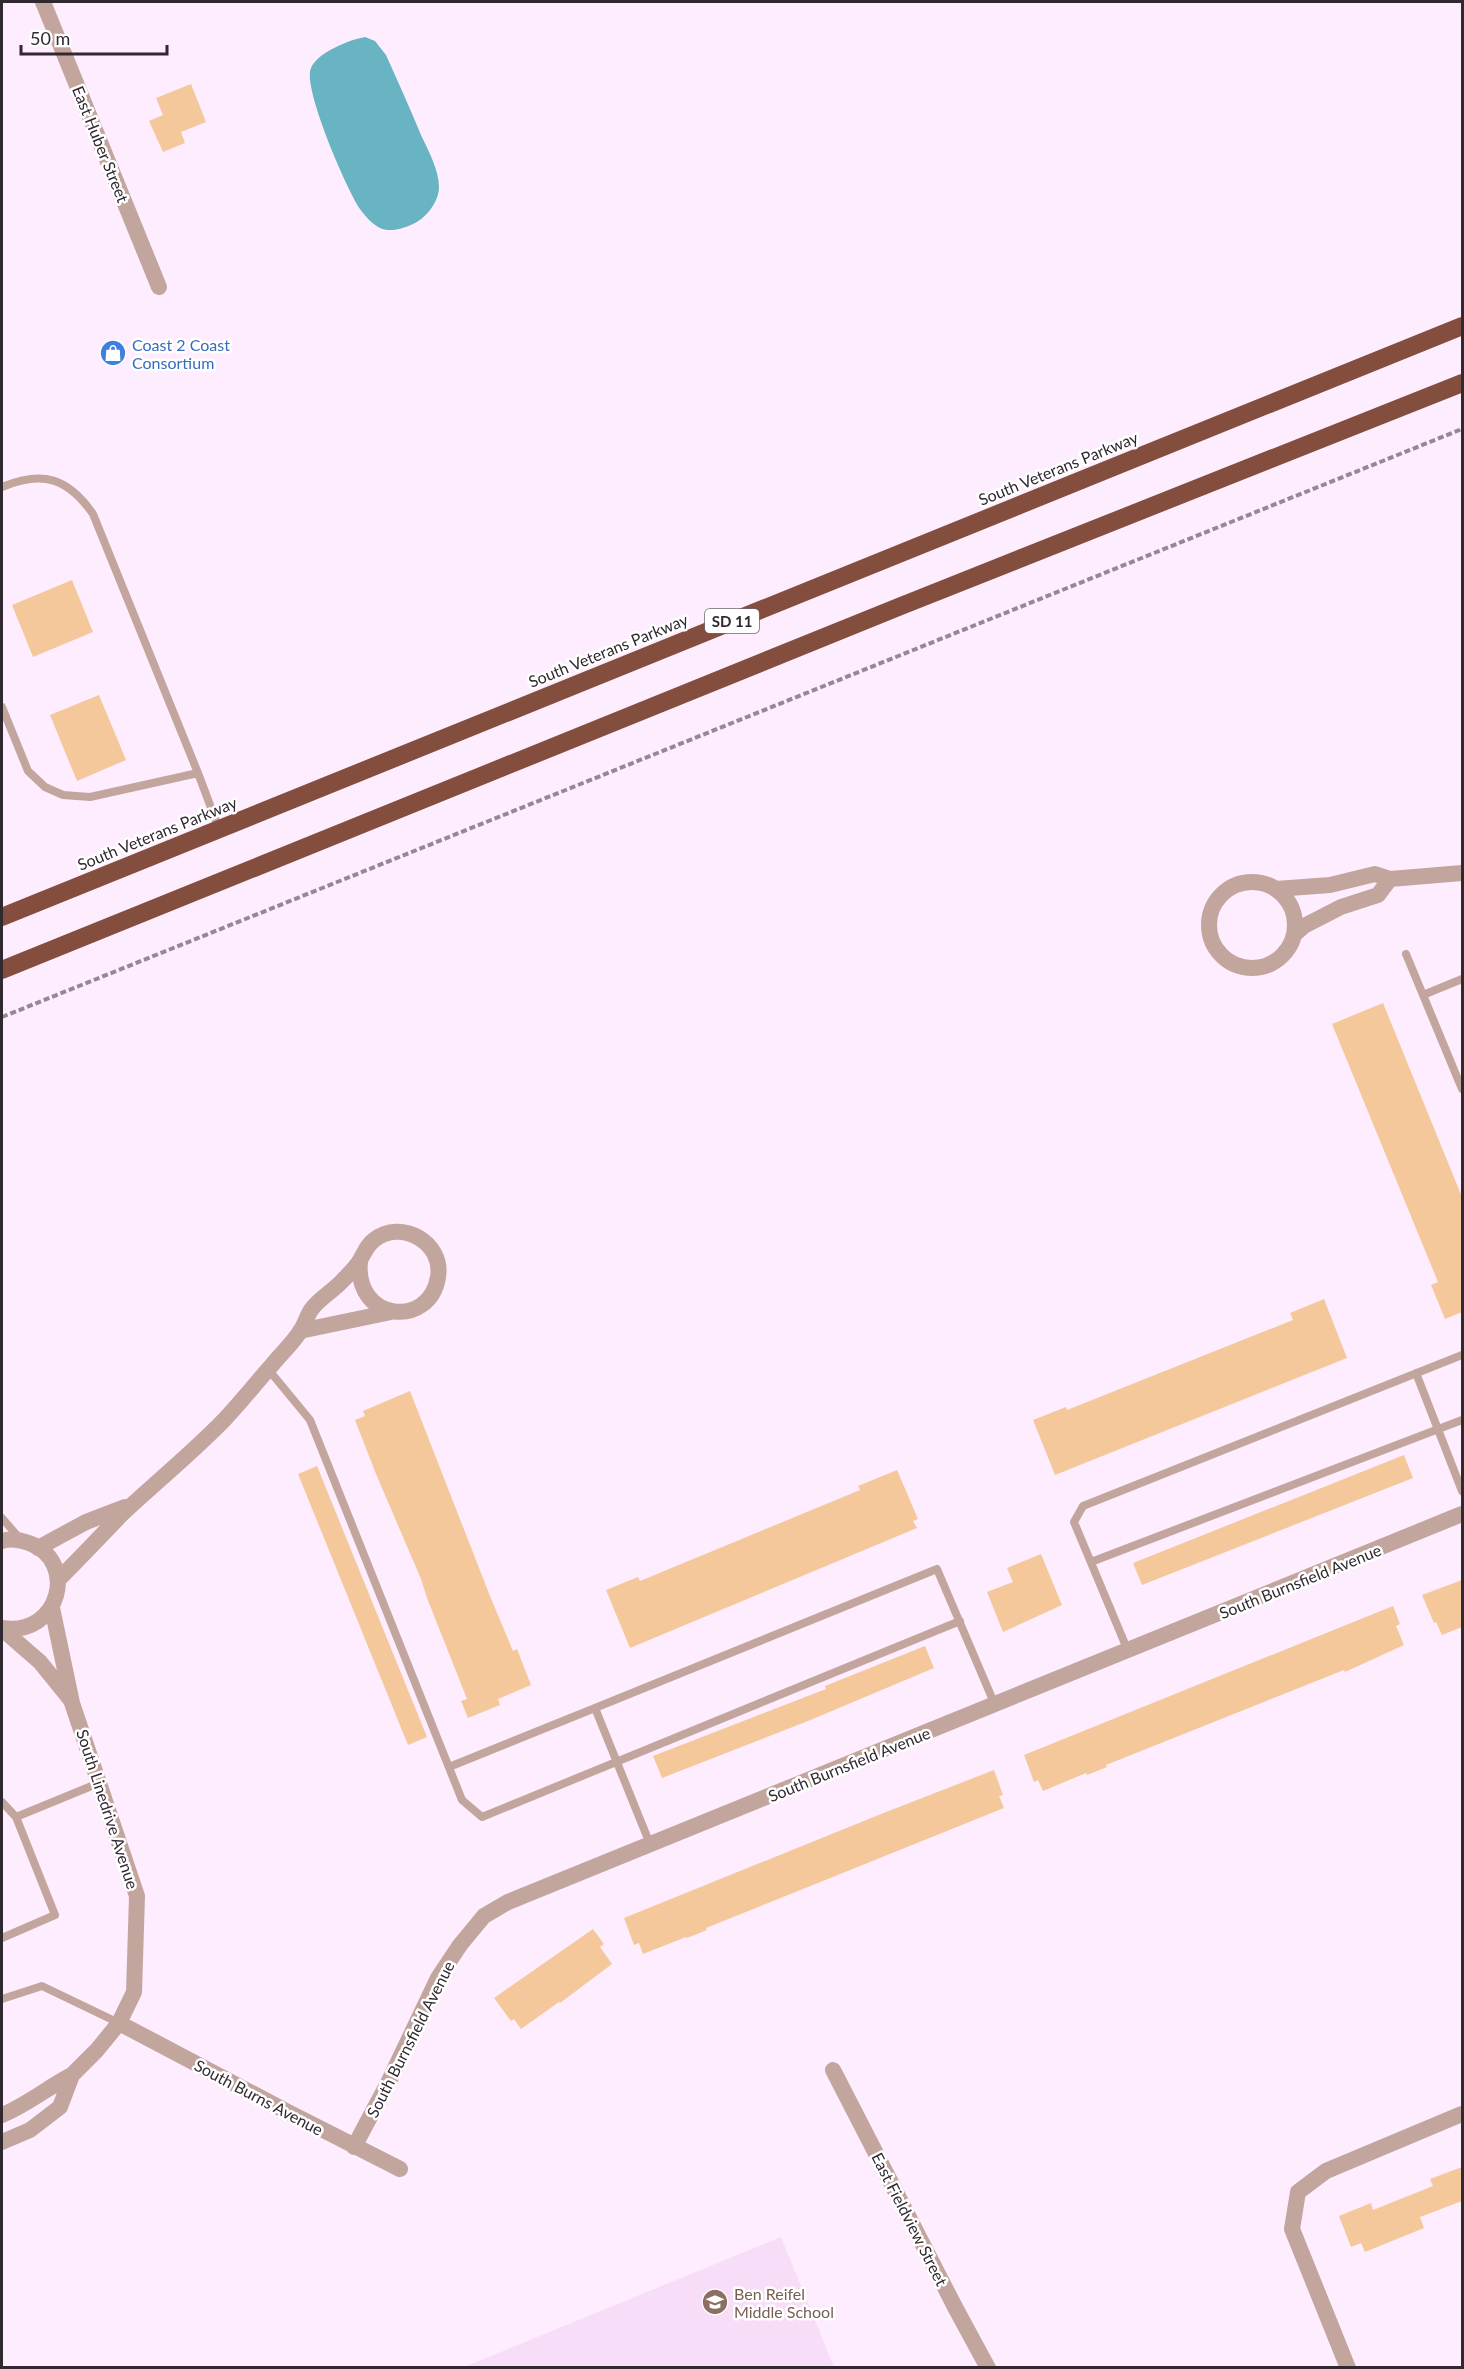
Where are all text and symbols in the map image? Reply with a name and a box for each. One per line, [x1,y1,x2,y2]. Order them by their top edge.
scale bar [21,18,166,56]
text: 50 m [30,27,70,49]
street label: East Huber Street [69,83,133,205]
place label: Coast 2 Coast Consortium [132,335,230,372]
shop icon: Coast 2 Coast Consortium [98,338,128,368]
street label: South Veterans Parkway [975,427,1141,509]
street label: South Veterans Parkway [525,609,691,691]
road number: SD 11 [705,609,759,633]
street label: South Veterans Parkway [74,792,240,874]
street label: South Burnsfield Avenue [1216,1540,1384,1622]
street label: South Burnsfield Avenue [765,1723,933,1805]
street label: South Linedrive Avenue [73,1727,143,1891]
street label: South Burnsfield Avenue [362,1958,458,2120]
street label: South Burns Avenue [192,2055,326,2139]
street label: East Fieldview Street [868,2149,952,2289]
place label: Ben Reifel Middle School [734,2284,834,2321]
school or university icon: Ben Reifel Middle School [700,2287,730,2317]

